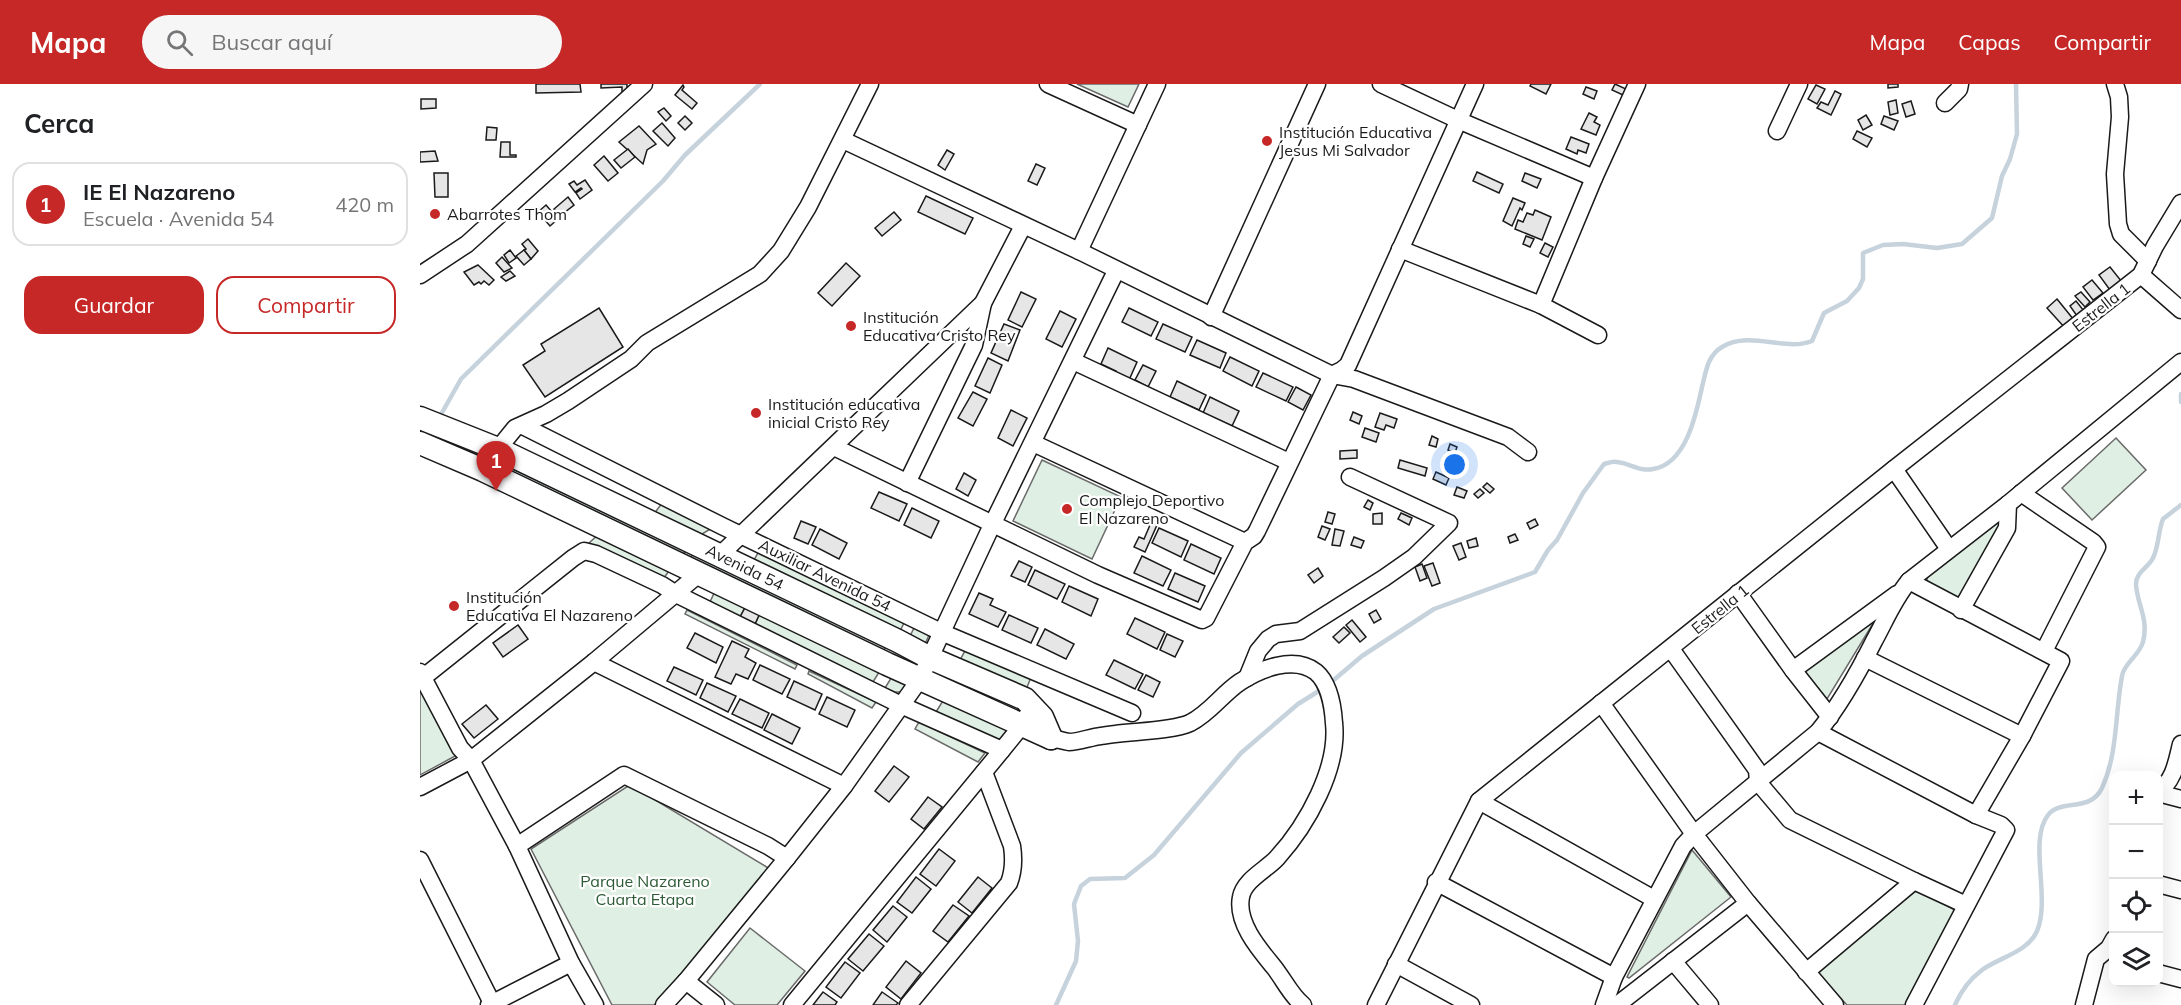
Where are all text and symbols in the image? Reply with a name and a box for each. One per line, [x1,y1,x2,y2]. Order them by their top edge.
search box [142,15,562,69]
text: Mapa [30,25,106,60]
icon: search [163,26,196,59]
text: Buscar aquí [211,28,332,56]
text: Mapa [1870,29,1925,55]
text: Capas [1958,29,2021,55]
text: Compartir [2054,29,2151,55]
text: Cerca [24,107,94,140]
place label: Institución Educativa Jesus Mi Salvador [1279,122,1432,160]
marker: Institución Educativa Jesus Mi Salvador [1260,134,1274,148]
text: IE El Nazareno [83,178,235,206]
text: 1 [40,192,52,217]
text: 420 m [335,192,394,217]
place label: Abarrotes Thom [447,204,567,224]
text: Escuela · Avenida 54 [83,206,274,231]
marker: Abarrotes Thom [428,207,442,221]
button: Guardar [24,276,204,334]
button: Compartir [216,276,396,334]
street label: Estrella 1 [2068,278,2134,336]
place label: Institución Educativa Cristo Rey [863,307,1016,345]
marker: Institución Educativa Cristo Rey [844,319,858,333]
place label: Institución educativa inicial Cristo Rey [768,394,920,432]
marker: Institución educativa inicial Cristo Rey [749,406,763,420]
pin: 1 [476,442,516,491]
your location [1440,450,1469,479]
place label: Complejo Deportivo El Nazareno [1079,490,1224,528]
marker: Complejo Deportivo El Nazareno [1060,502,1074,516]
street label: Auxiliar Avenida 54 [756,534,895,616]
street label: Avenida 54 [703,540,788,595]
street label: Estrella 1 [1687,580,1753,638]
place label: Institución Educativa El Nazareno [466,587,633,625]
marker: Institución Educativa El Nazareno [447,599,461,613]
map controls [2109,771,2163,987]
button: + [2109,771,2163,825]
button: − [2109,825,2163,879]
park label: Parque Nazareno Cuarta Etapa [580,871,710,909]
button: locate [2109,879,2163,933]
button: layers [2109,933,2163,987]

